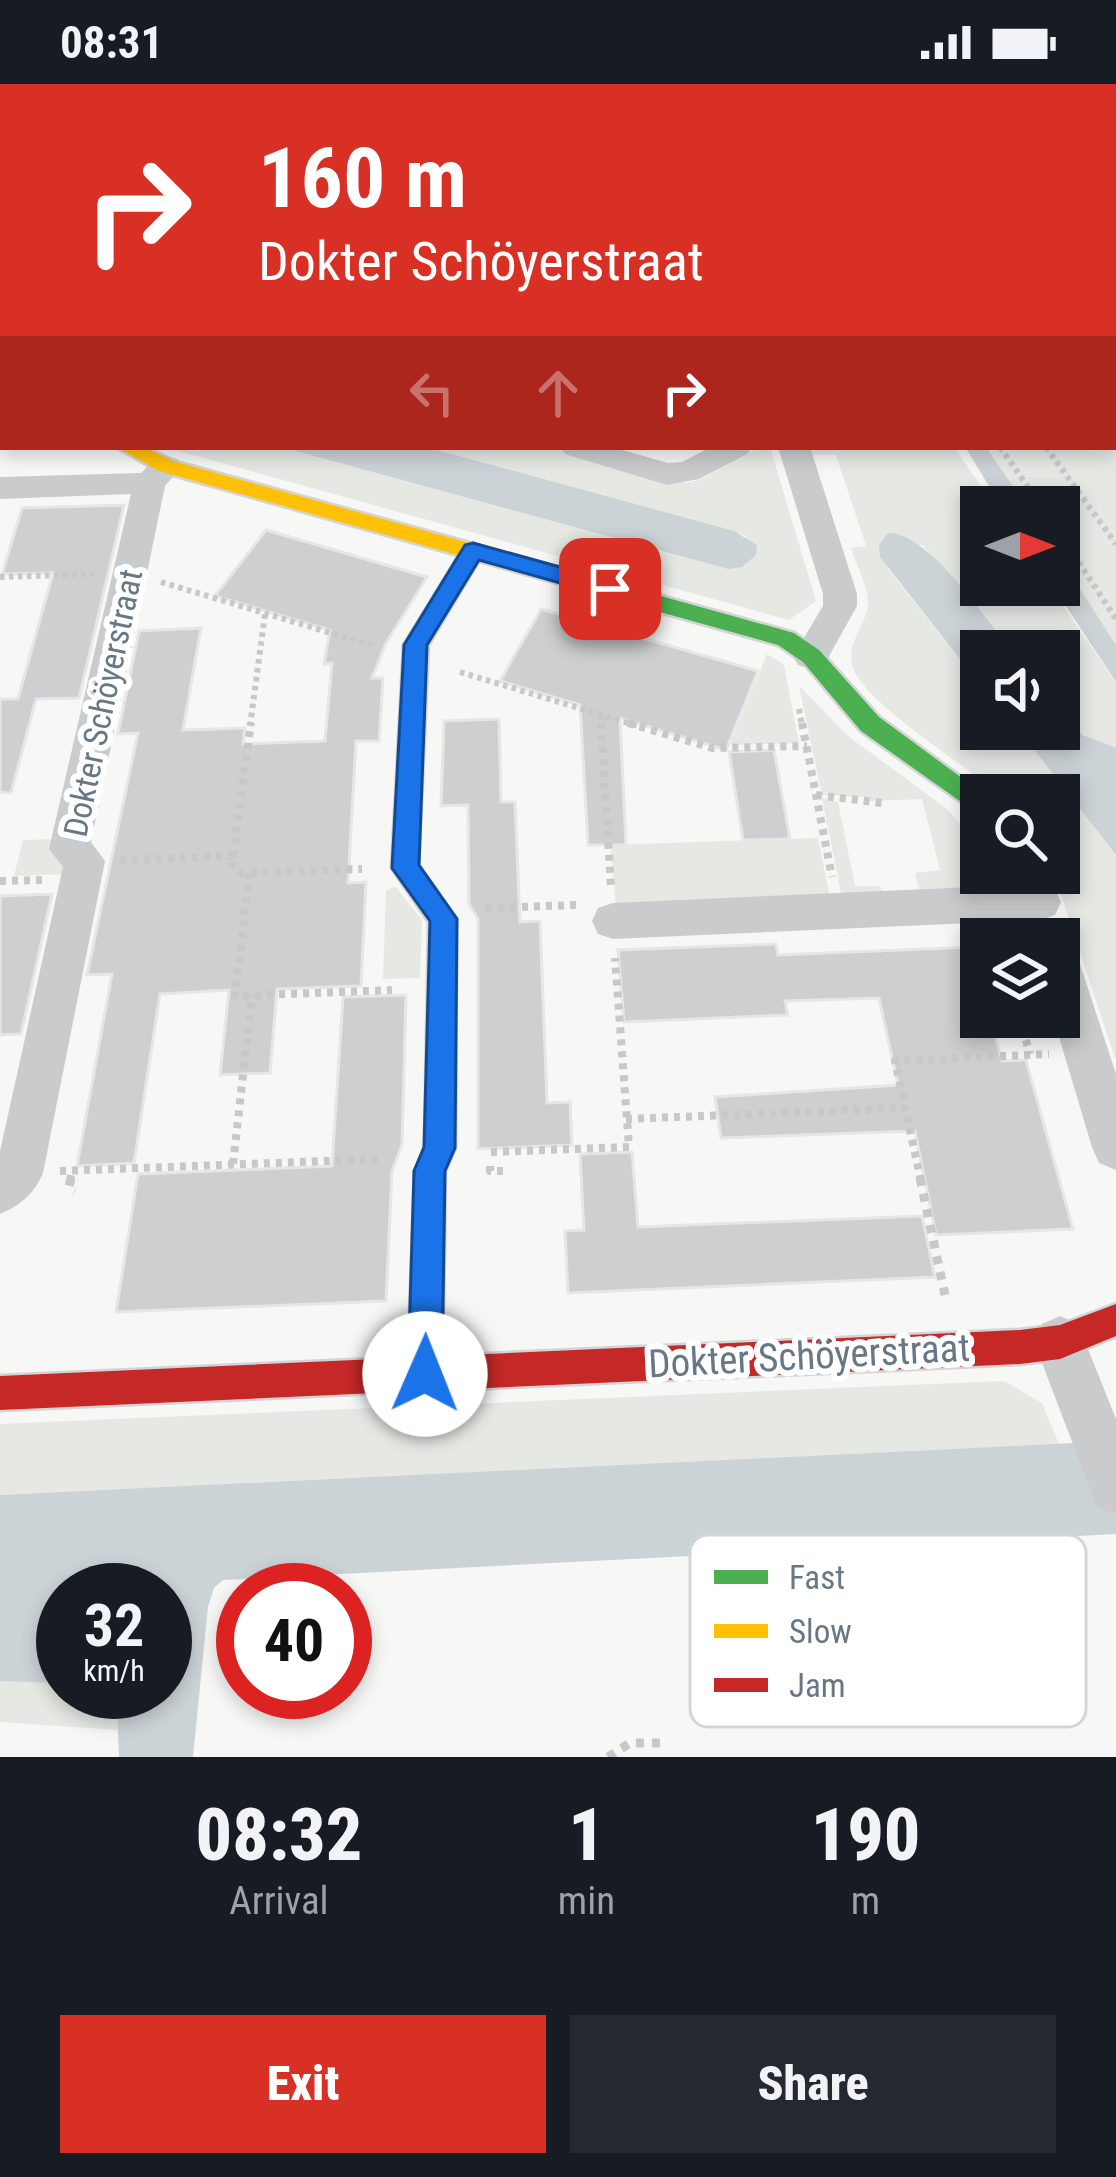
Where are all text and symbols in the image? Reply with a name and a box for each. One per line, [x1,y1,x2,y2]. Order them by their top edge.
text: 08:31 [60,16,163,69]
text: 160 m [258,129,467,228]
icon: right [60,132,216,288]
text: Dokter Schöyerstraat [258,230,704,293]
icon: left [399,360,465,426]
icon: ahead [525,360,591,426]
icon: right [651,360,717,426]
north arrow [960,486,1080,606]
map controls [960,486,1080,1038]
pin [559,538,661,640]
icon: arrive [577,556,643,622]
street label: Dokter Schöyerstraat [56,566,150,840]
button: sound [960,630,1080,750]
button: search [960,774,1080,894]
button: layers [960,918,1080,1038]
position arrow [362,1311,488,1437]
street label: Dokter Schöyerstraat [647,1325,971,1387]
legend [690,1535,1086,1727]
text: Fast [789,1558,845,1597]
speed limit sign: 40 [216,1563,372,1719]
text: 32 [84,1590,144,1661]
text: Slow [789,1612,852,1651]
text: km/h [83,1653,145,1688]
text: Jam [789,1666,846,1705]
text: 08:32 [196,1793,362,1878]
text: 1 [568,1793,605,1878]
text: 190 [811,1793,920,1878]
text: Arrival [229,1878,329,1924]
text: min [558,1878,615,1924]
text: m [851,1878,880,1924]
button: Exit [60,2015,546,2153]
button: Share [570,2015,1056,2153]

